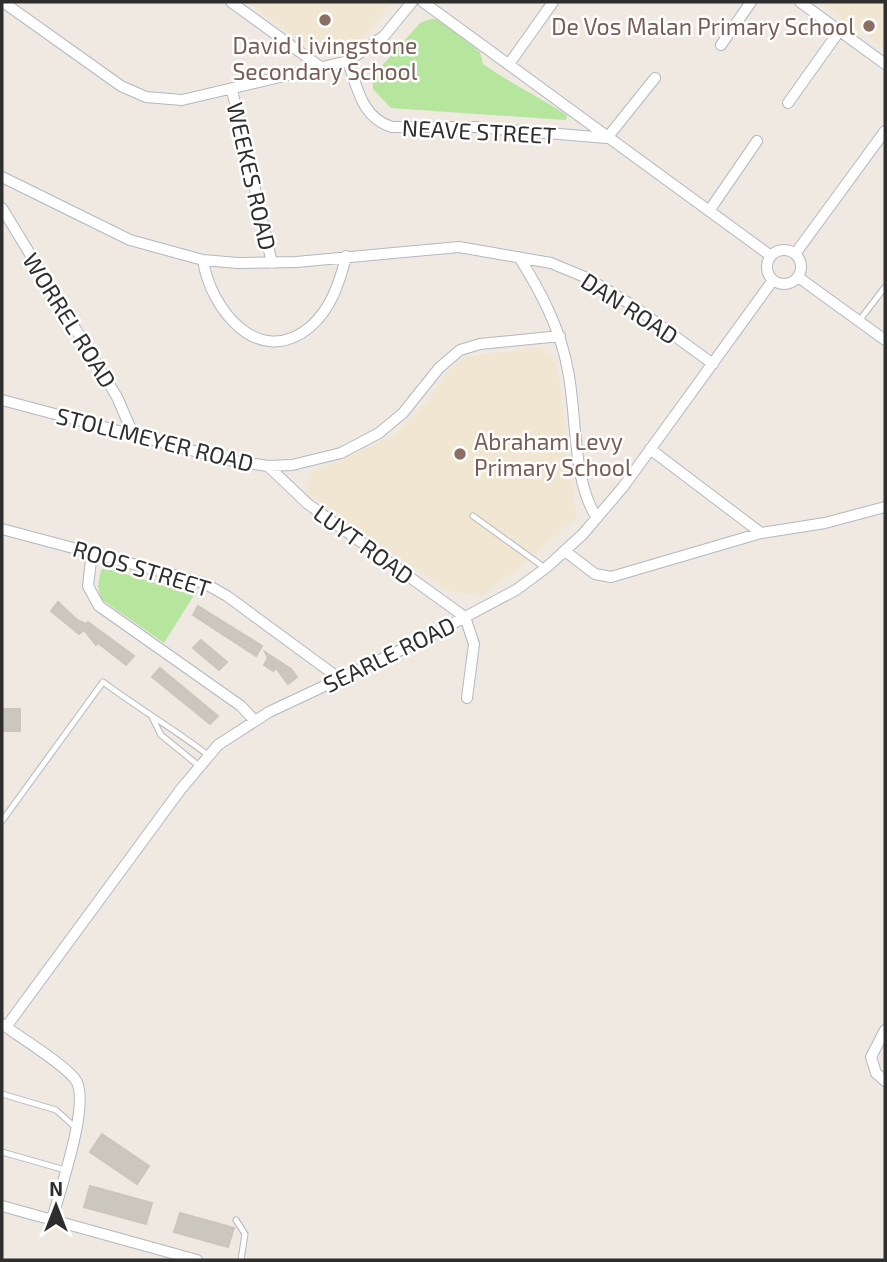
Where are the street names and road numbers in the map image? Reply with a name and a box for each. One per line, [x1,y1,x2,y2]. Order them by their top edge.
street label: WEEKES ROAD [221,99,283,253]
street label: NEAVE STREET [401,113,557,149]
street label: WORREL ROAD [17,247,123,393]
street label: DAN ROAD [576,266,684,350]
street label: STOLLMEYER ROAD [53,401,257,477]
street label: LUYT ROAD [309,498,419,590]
street label: ROOS STREET [70,534,214,602]
street label: SEARLE ROAD [319,610,459,698]

